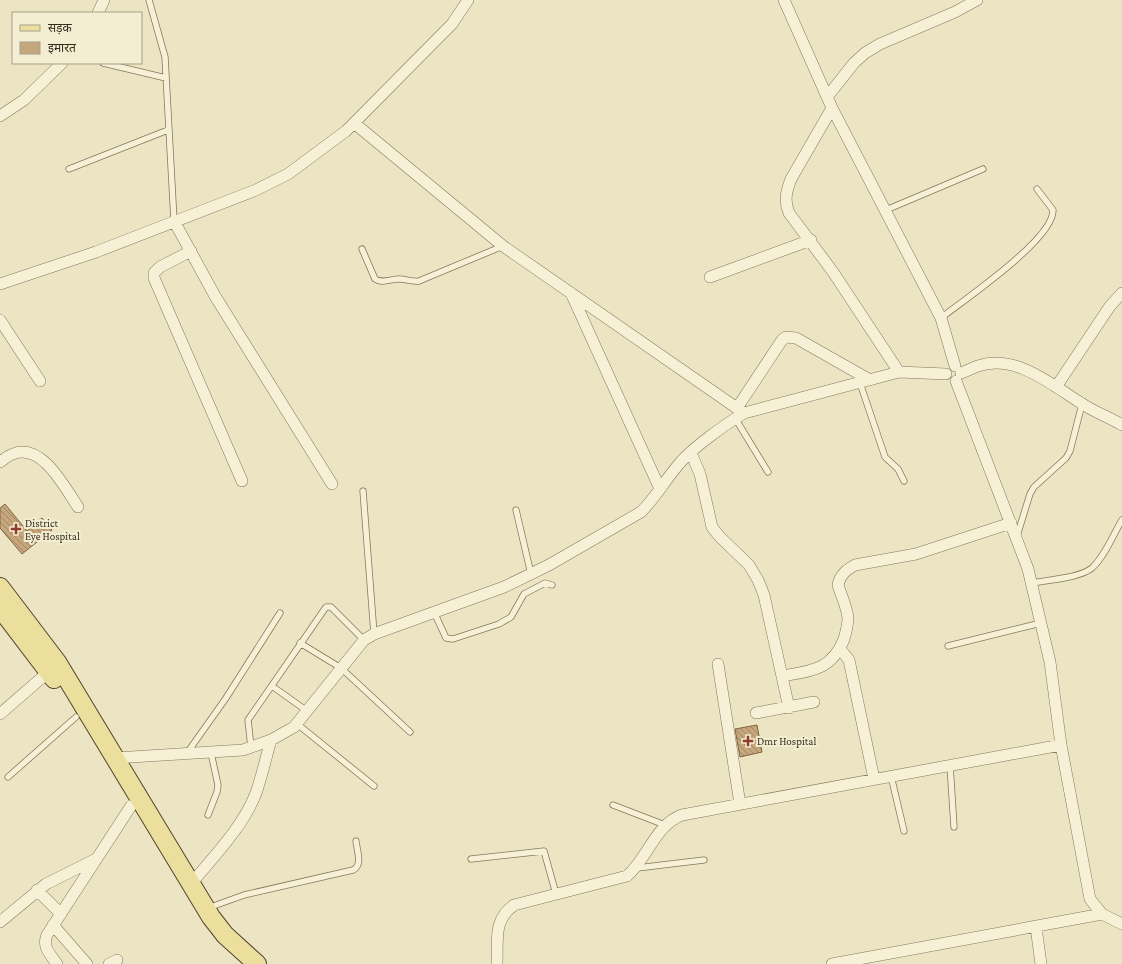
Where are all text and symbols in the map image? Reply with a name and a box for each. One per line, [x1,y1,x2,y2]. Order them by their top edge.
legend [12,12,142,64]
text: सड़क [48,21,73,35]
text: इमारत [48,41,77,55]
place label: District Eye Hospital [25,517,80,543]
marker: District Eye Hospital [10,523,22,535]
marker: Dmr Hospital [742,735,754,747]
place label: Dmr Hospital [757,735,816,748]

